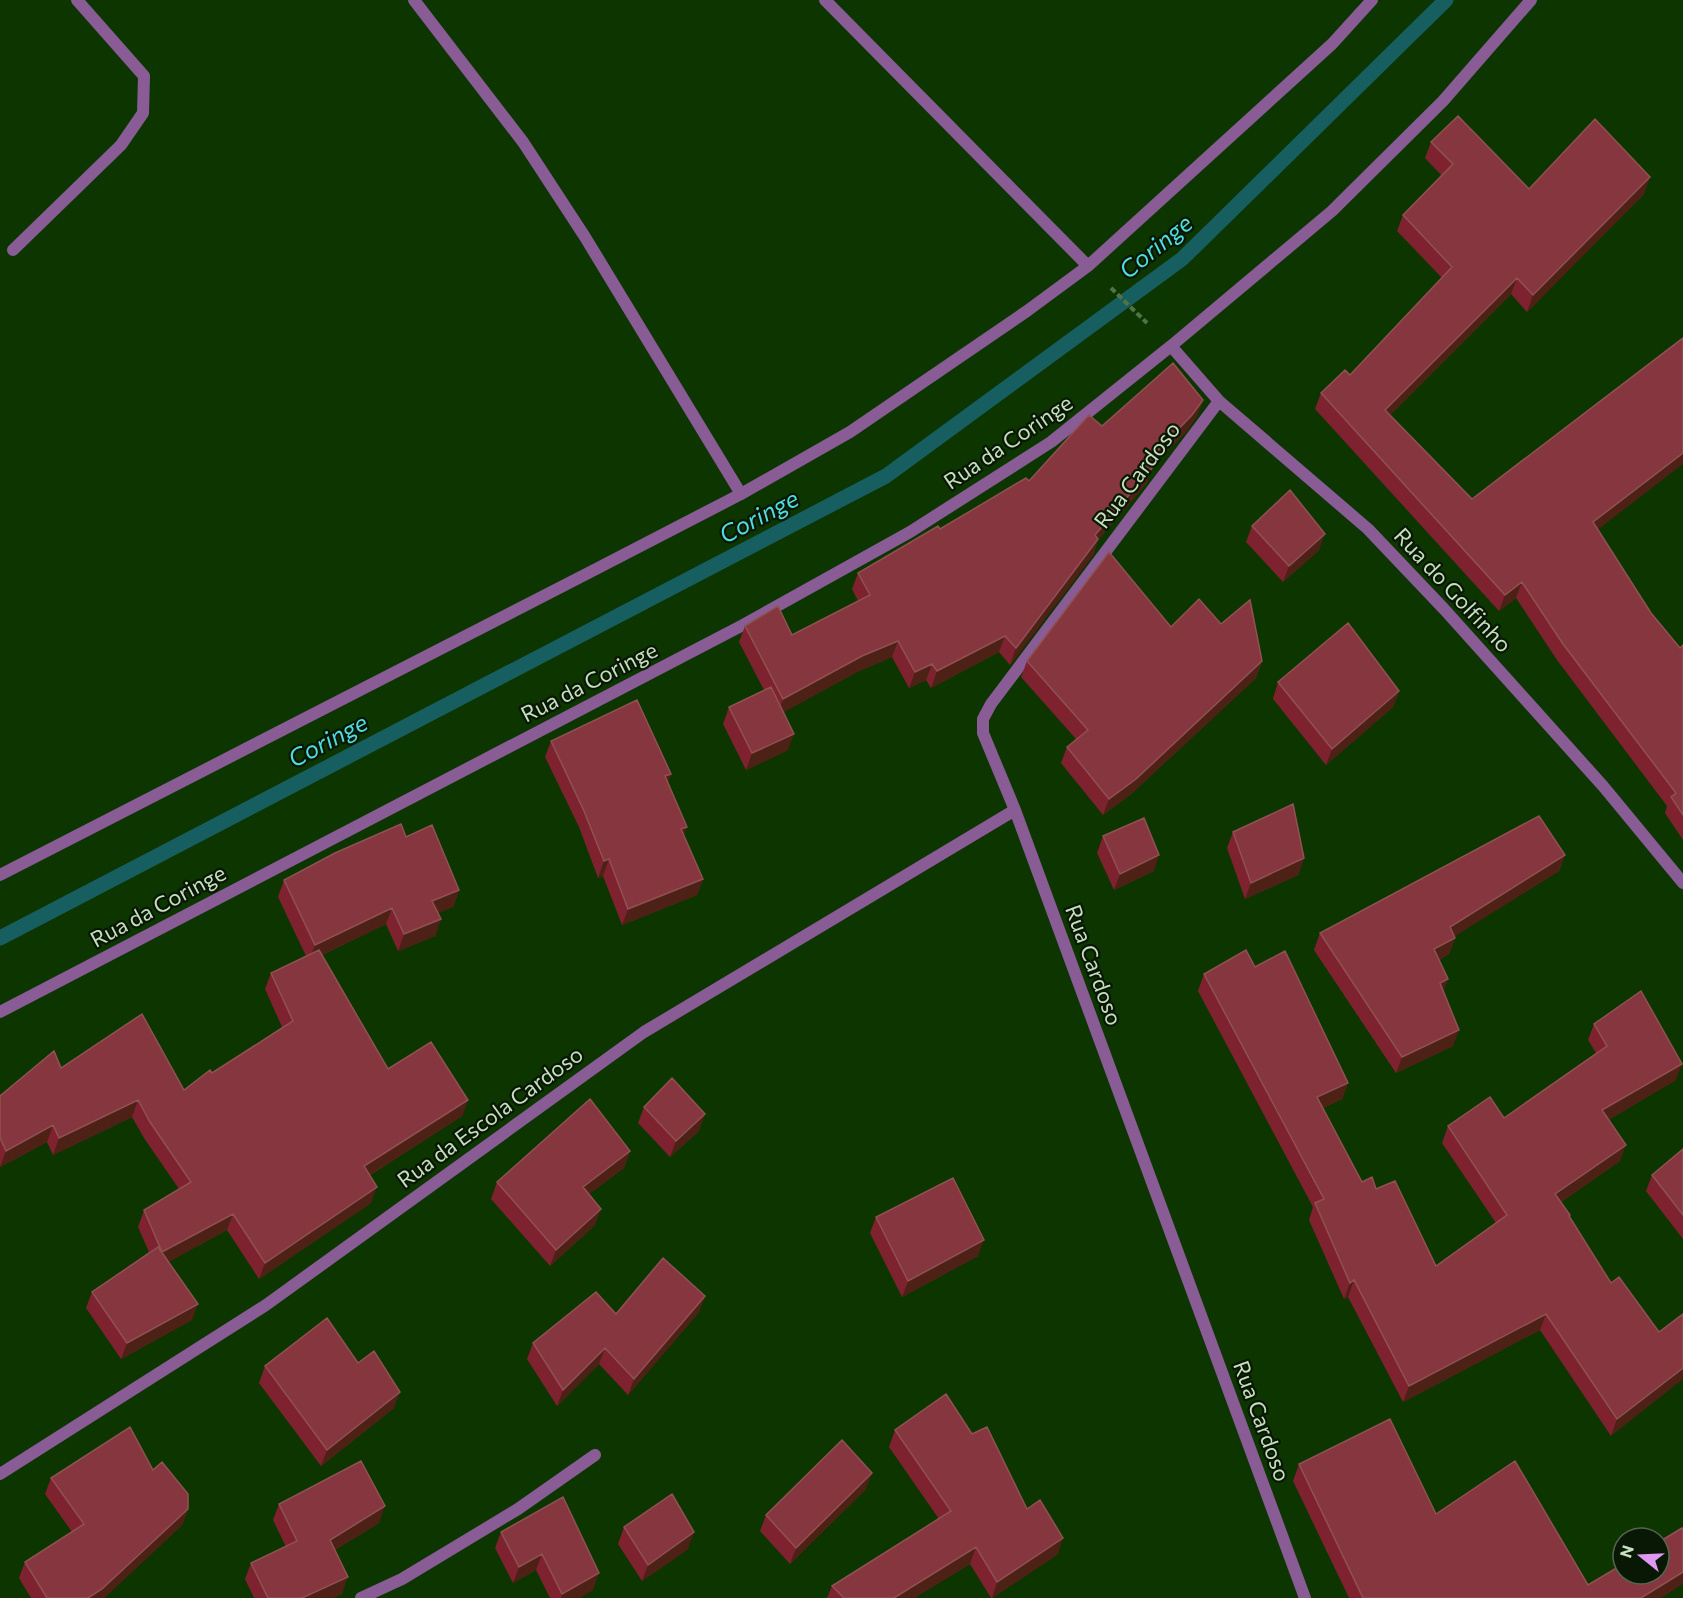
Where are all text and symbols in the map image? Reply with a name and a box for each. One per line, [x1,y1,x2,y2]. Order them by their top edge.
water label: Coringe [1113,207,1198,284]
street label: Rua da Coringe [938,389,1077,495]
street label: Rua Cardoso [1088,416,1185,533]
water label: Coringe [714,483,803,549]
street label: Rua do Golfinho [1389,522,1518,657]
street label: Rua da Coringe [516,636,662,728]
water label: Coringe [283,707,372,773]
street label: Rua da Coringe [85,859,230,953]
street label: Rua Cardoso [1060,901,1129,1029]
street label: Rua da Escola Cardoso [392,1040,588,1193]
street label: Rua Cardoso [1228,1357,1297,1485]
north arrow [1611,1526,1671,1586]
text: N [1615,1543,1637,1560]

